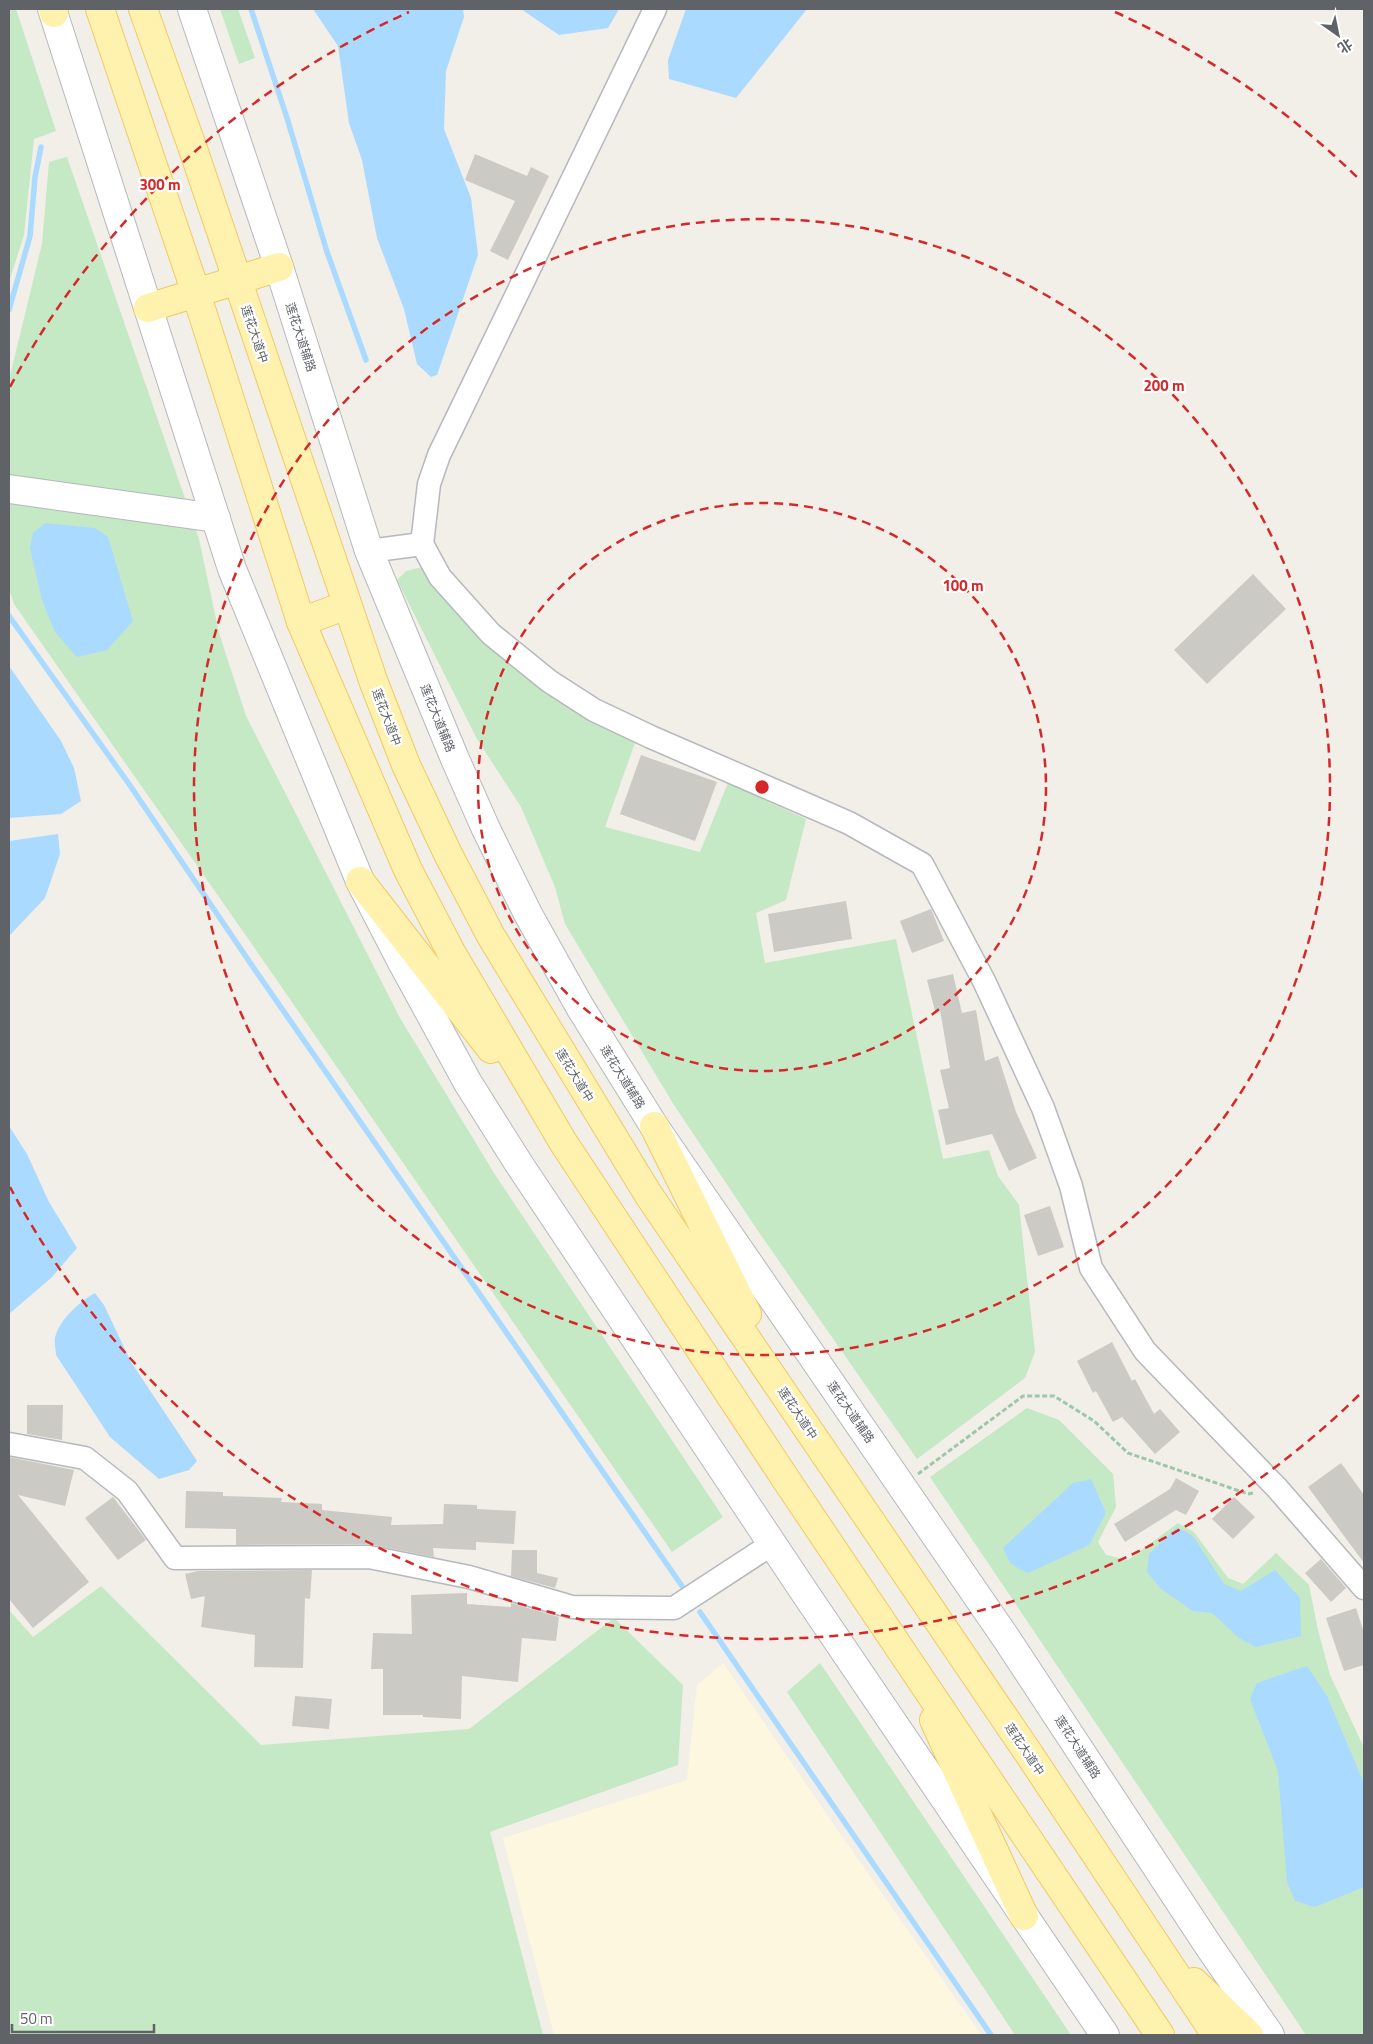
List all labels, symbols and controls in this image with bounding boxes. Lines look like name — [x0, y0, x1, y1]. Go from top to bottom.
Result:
north arrow — [1313, 10, 1363, 60]
text: 北 — [1334, 34, 1357, 59]
text: 300 m — [139, 173, 181, 196]
street label: 莲花大道辅路 — [281, 300, 321, 374]
street label: 莲花大道中 — [236, 303, 274, 365]
text: 200 m — [1143, 374, 1185, 397]
text: 100 m — [942, 574, 984, 597]
street label: 莲花大道辅路 — [416, 681, 460, 755]
street label: 莲花大道中 — [367, 686, 407, 748]
centre of rings — [753, 778, 771, 796]
street label: 莲花大道辅路 — [596, 1041, 650, 1113]
street label: 莲花大道中 — [551, 1045, 599, 1105]
street label: 莲花大道辅路 — [823, 1377, 879, 1447]
street label: 莲花大道中 — [773, 1383, 823, 1443]
street label: 莲花大道辅路 — [1050, 1712, 1106, 1782]
street label: 莲花大道中 — [1000, 1719, 1050, 1779]
scale bar — [12, 2002, 155, 2034]
text: 50 m — [20, 2007, 53, 2030]

